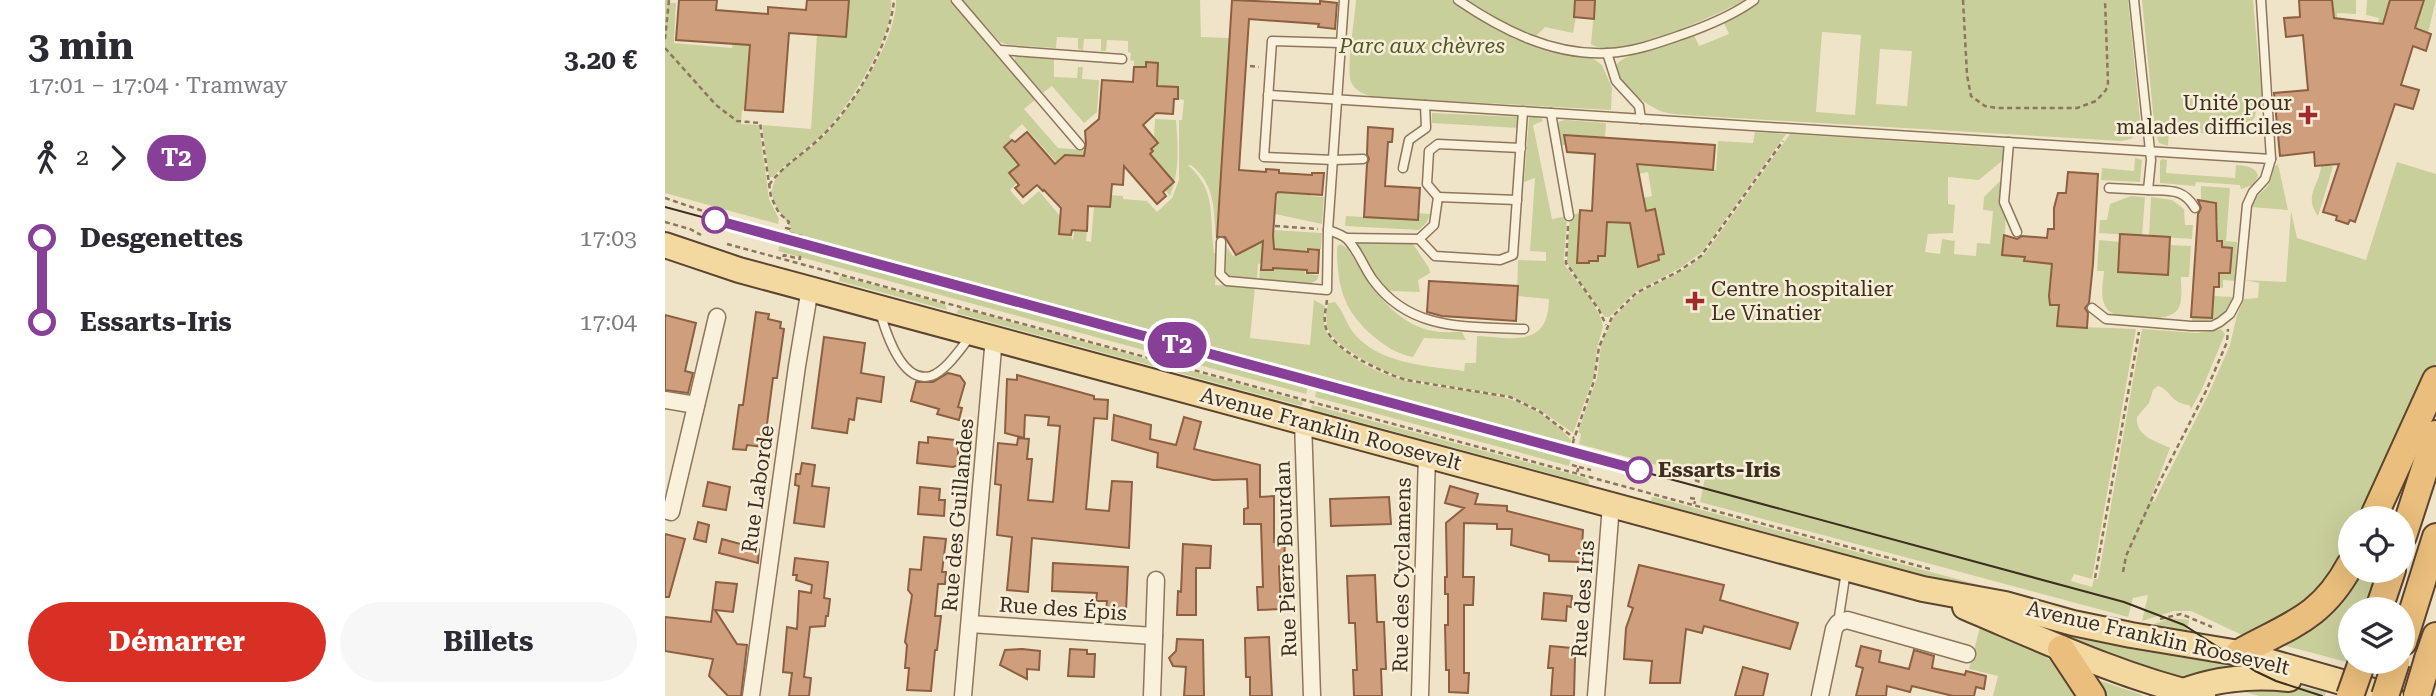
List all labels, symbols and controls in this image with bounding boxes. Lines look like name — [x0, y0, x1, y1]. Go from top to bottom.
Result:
text: 3 min — [28, 24, 134, 68]
park label: Parc aux chèvres — [1338, 34, 1505, 58]
text: 3.20 € — [564, 45, 637, 75]
text: 17:01 – 17:04 · Tramway — [28, 72, 288, 99]
place label: Unité pour malades difficiles — [2116, 91, 2292, 139]
marker: Unité pour malades difficiles — [2298, 105, 2318, 125]
icon: walk — [28, 139, 66, 177]
icon: forward — [99, 139, 137, 177]
text: 2 — [76, 144, 89, 171]
text: T2 — [161, 144, 192, 172]
unlabelled marker — [702, 207, 728, 233]
text: Desgenettes — [80, 223, 243, 253]
text: 17:03 — [580, 225, 637, 252]
place label: Centre hospitalier Le Vinatier — [1711, 277, 1894, 325]
marker: Centre hospitalier Le Vinatier — [1685, 291, 1705, 311]
text: Essarts-Iris — [80, 307, 232, 337]
text: 17:04 — [580, 309, 637, 336]
line badge: T2 — [1145, 322, 1209, 368]
text: T2 — [1162, 331, 1192, 359]
street label: Avenue Franklin Roosevelt — [1198, 383, 1464, 476]
street label: Rue des Guillandes — [938, 417, 978, 613]
street label: Rue Laborde — [737, 424, 779, 554]
marker: Essarts-Iris — [1626, 457, 1652, 483]
place label: Essarts-Iris — [1658, 458, 1781, 482]
street label: Rue Pierre Bourdan — [1271, 460, 1301, 658]
street label: Rue des Cyclamens — [1388, 477, 1416, 673]
map controls — [2338, 506, 2415, 674]
button: locate — [2338, 506, 2415, 583]
street label: Rue des Iris — [1567, 539, 1599, 659]
street label: Rue des Épis — [998, 592, 1128, 625]
street label: Avenue Franklin Roosevelt — [2024, 596, 2292, 680]
button: layers — [2338, 597, 2415, 674]
button: Démarrer — [28, 602, 326, 682]
button: Billets — [340, 602, 637, 682]

